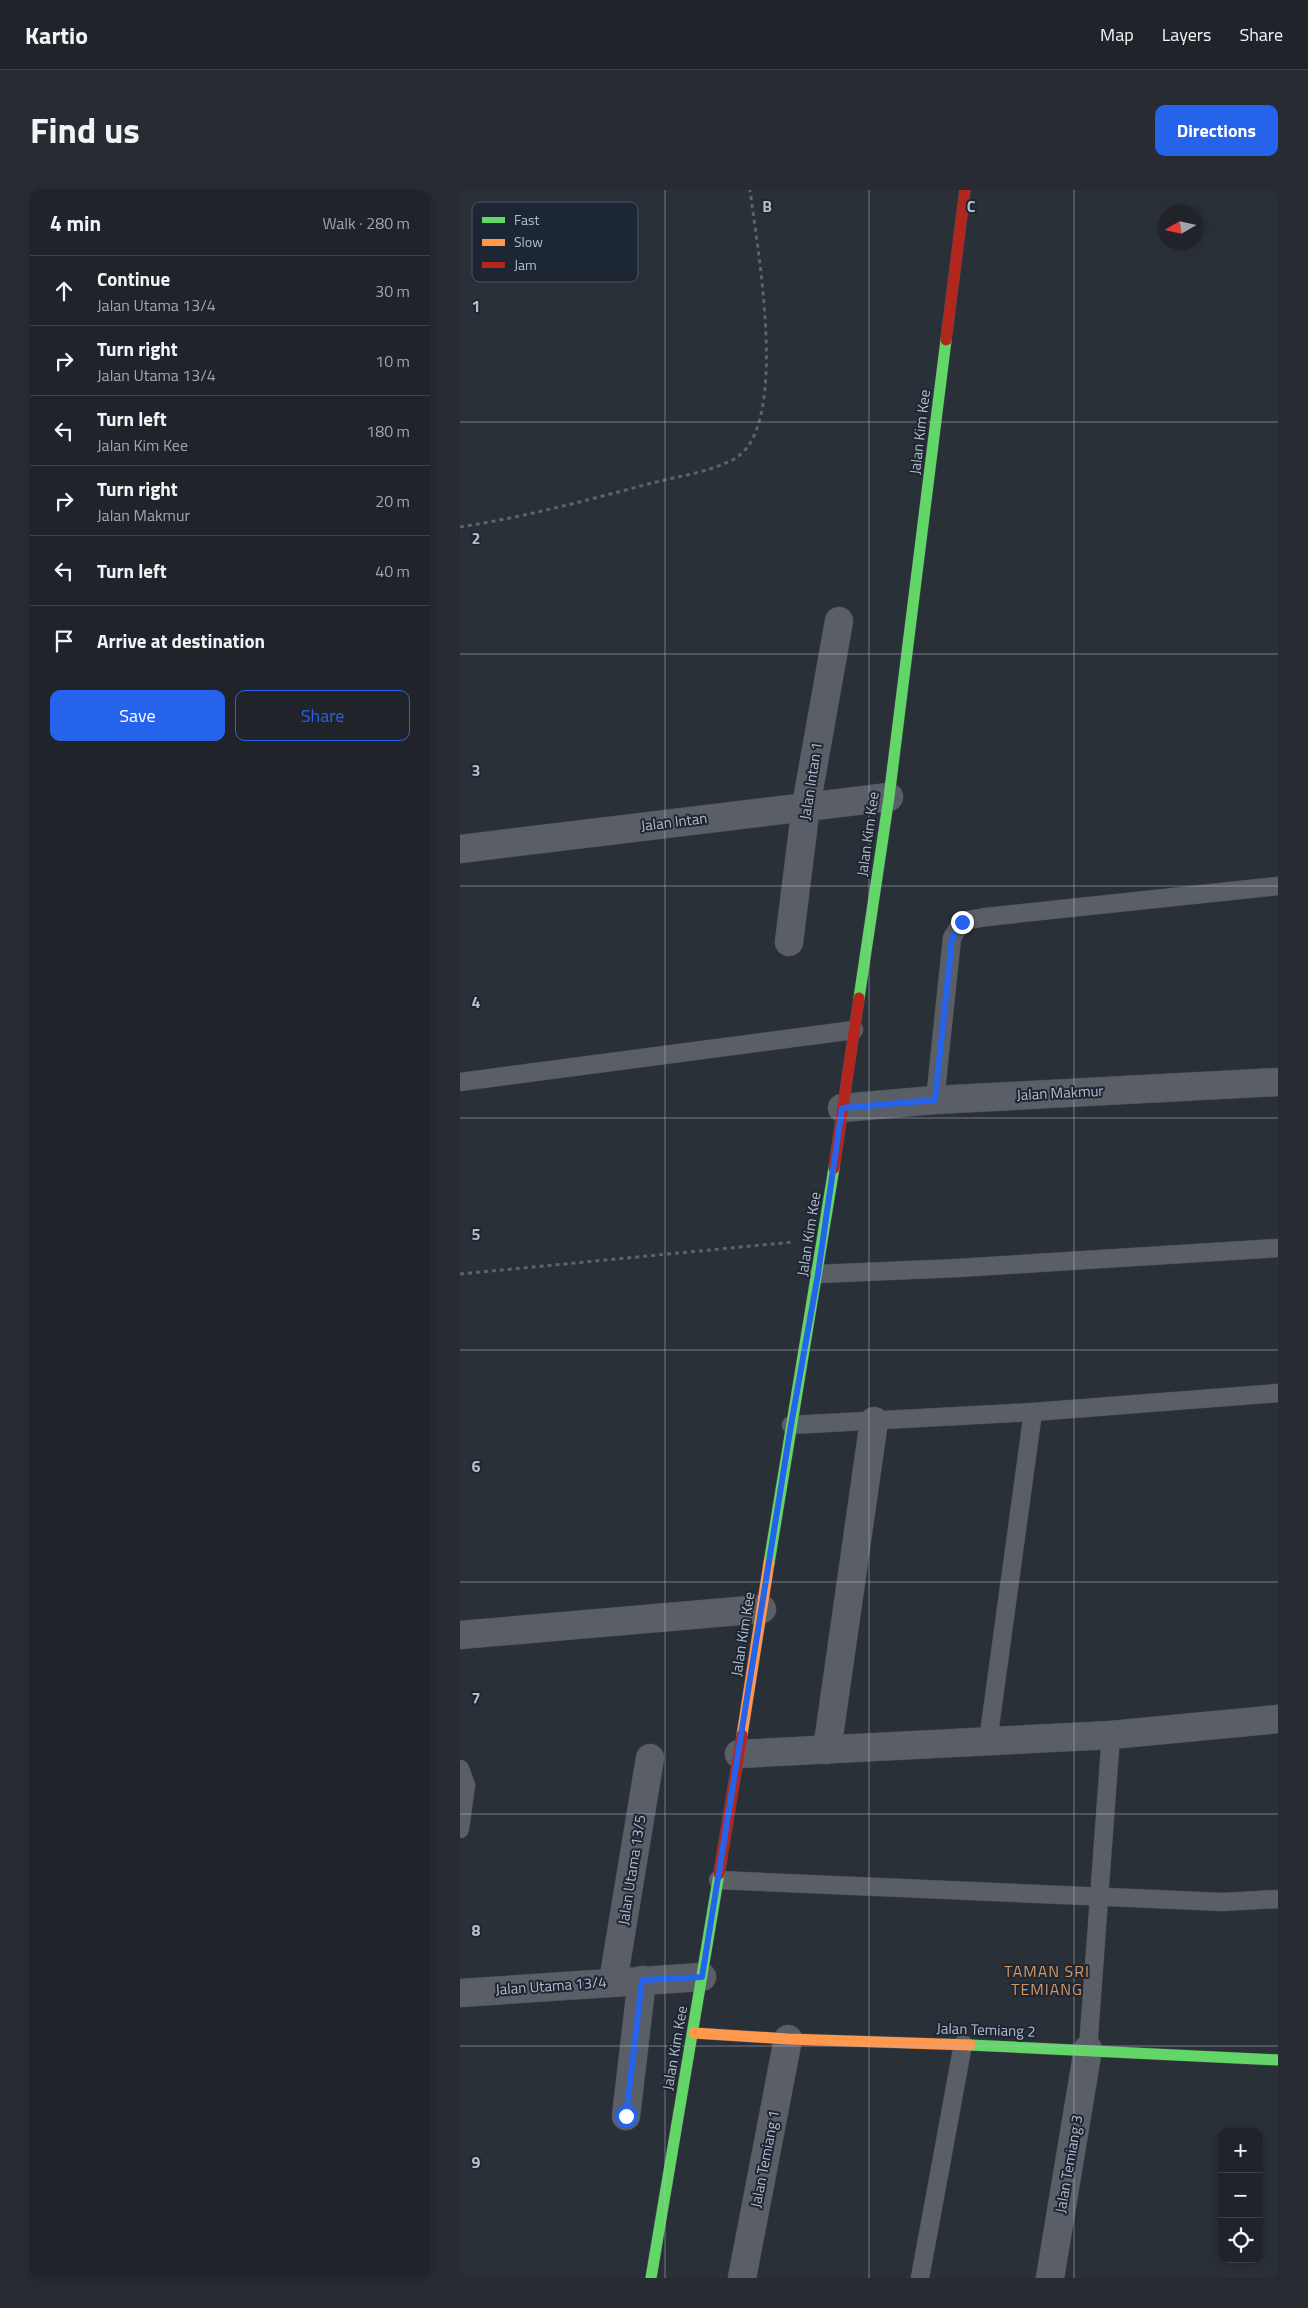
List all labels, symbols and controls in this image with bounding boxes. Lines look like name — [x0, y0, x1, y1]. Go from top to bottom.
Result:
text: Kartio — [25, 17, 88, 53]
text: Map — [1100, 21, 1134, 48]
text: Layers — [1162, 21, 1211, 48]
text: Share — [1239, 21, 1283, 48]
text: Find us — [30, 103, 140, 157]
button: Directions — [1155, 105, 1278, 156]
text: B — [762, 194, 772, 218]
text: C — [967, 194, 976, 218]
legend — [472, 202, 638, 282]
north arrow — [1158, 205, 1203, 250]
text: 4 min — [50, 207, 101, 239]
text: Fast — [514, 209, 539, 230]
text: Walk · 280 m — [322, 211, 410, 235]
text: Slow — [514, 231, 543, 252]
text: Jam — [514, 254, 537, 275]
text: Continue — [97, 264, 170, 293]
icon: ahead — [50, 277, 78, 305]
text: 30 m — [375, 279, 410, 303]
text: Jalan Utama 13/4 — [97, 293, 216, 317]
text: 1 — [472, 294, 480, 318]
text: Turn right — [97, 334, 178, 363]
icon: right — [50, 347, 78, 375]
text: 10 m — [375, 349, 410, 373]
text: Jalan Utama 13/4 — [97, 363, 216, 387]
street label: Jalan Kim Kee — [903, 388, 936, 476]
text: Turn left — [97, 404, 167, 433]
icon: left — [50, 417, 78, 445]
text: 180 m — [366, 419, 410, 443]
text: Jalan Kim Kee — [97, 433, 188, 457]
text: Turn right — [97, 474, 178, 503]
icon: right — [50, 487, 78, 515]
text: 20 m — [375, 489, 410, 513]
text: Jalan Makmur — [97, 503, 190, 527]
text: 2 — [472, 526, 480, 550]
text: Turn left — [97, 556, 167, 585]
icon: left — [50, 557, 78, 585]
text: 40 m — [375, 559, 410, 583]
text: Arrive at destination — [97, 626, 265, 655]
icon: arrive — [50, 627, 78, 655]
button: Save — [50, 690, 225, 741]
button: Share — [235, 690, 410, 741]
street label: Jalan Intan 1 — [793, 740, 828, 821]
text: 3 — [472, 758, 480, 782]
street label: Jalan Kim Kee — [850, 790, 885, 878]
street label: Jalan Intan — [639, 806, 708, 837]
route end — [951, 911, 974, 934]
text: 4 — [472, 990, 481, 1014]
street label: Jalan Makmur — [1016, 1079, 1104, 1106]
street label: Jalan Kim Kee — [790, 1190, 827, 1278]
text: 5 — [472, 1222, 481, 1246]
text: 6 — [472, 1454, 481, 1478]
street label: Jalan Kim Kee — [724, 1590, 761, 1678]
text: 7 — [472, 1686, 480, 1710]
street label: Jalan Utama 13/5 — [611, 1813, 652, 1927]
text: 8 — [472, 1918, 481, 1942]
district label: TAMAN SRI TEMIANG — [1004, 1959, 1090, 2001]
street label: Jalan Utama 13/4 — [495, 1970, 607, 2001]
street label: Jalan Kim Kee — [656, 2004, 693, 2092]
street label: Jalan Temiang 2 — [936, 2016, 1036, 2043]
route start — [615, 2105, 638, 2128]
street label: Jalan Temiang 1 — [744, 2108, 785, 2210]
street label: Jalan Temiang 3 — [1049, 2113, 1088, 2215]
map controls — [1218, 2128, 1263, 2263]
button: + — [1218, 2128, 1263, 2173]
text: 9 — [472, 2150, 481, 2174]
button: − — [1218, 2173, 1263, 2218]
button: locate — [1218, 2218, 1263, 2263]

